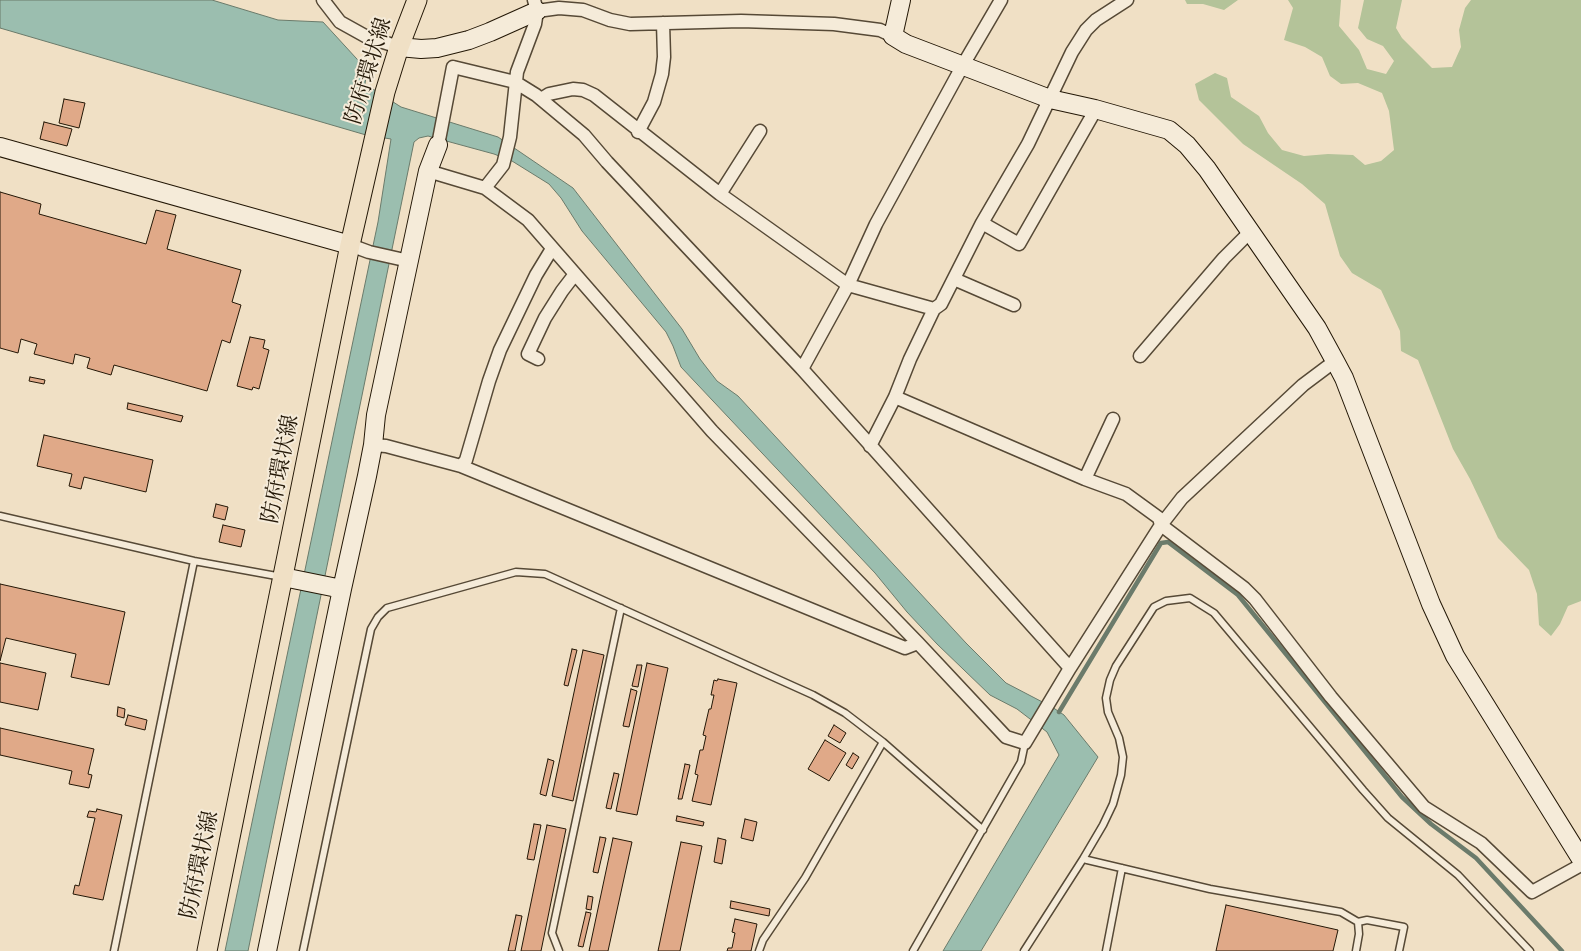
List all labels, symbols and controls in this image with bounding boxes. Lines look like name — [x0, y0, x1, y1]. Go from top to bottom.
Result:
street label: 防府環状線 — [340, 15, 398, 127]
street label: 防府環状線 — [258, 412, 304, 526]
street label: 防府環状線 — [176, 808, 224, 922]

